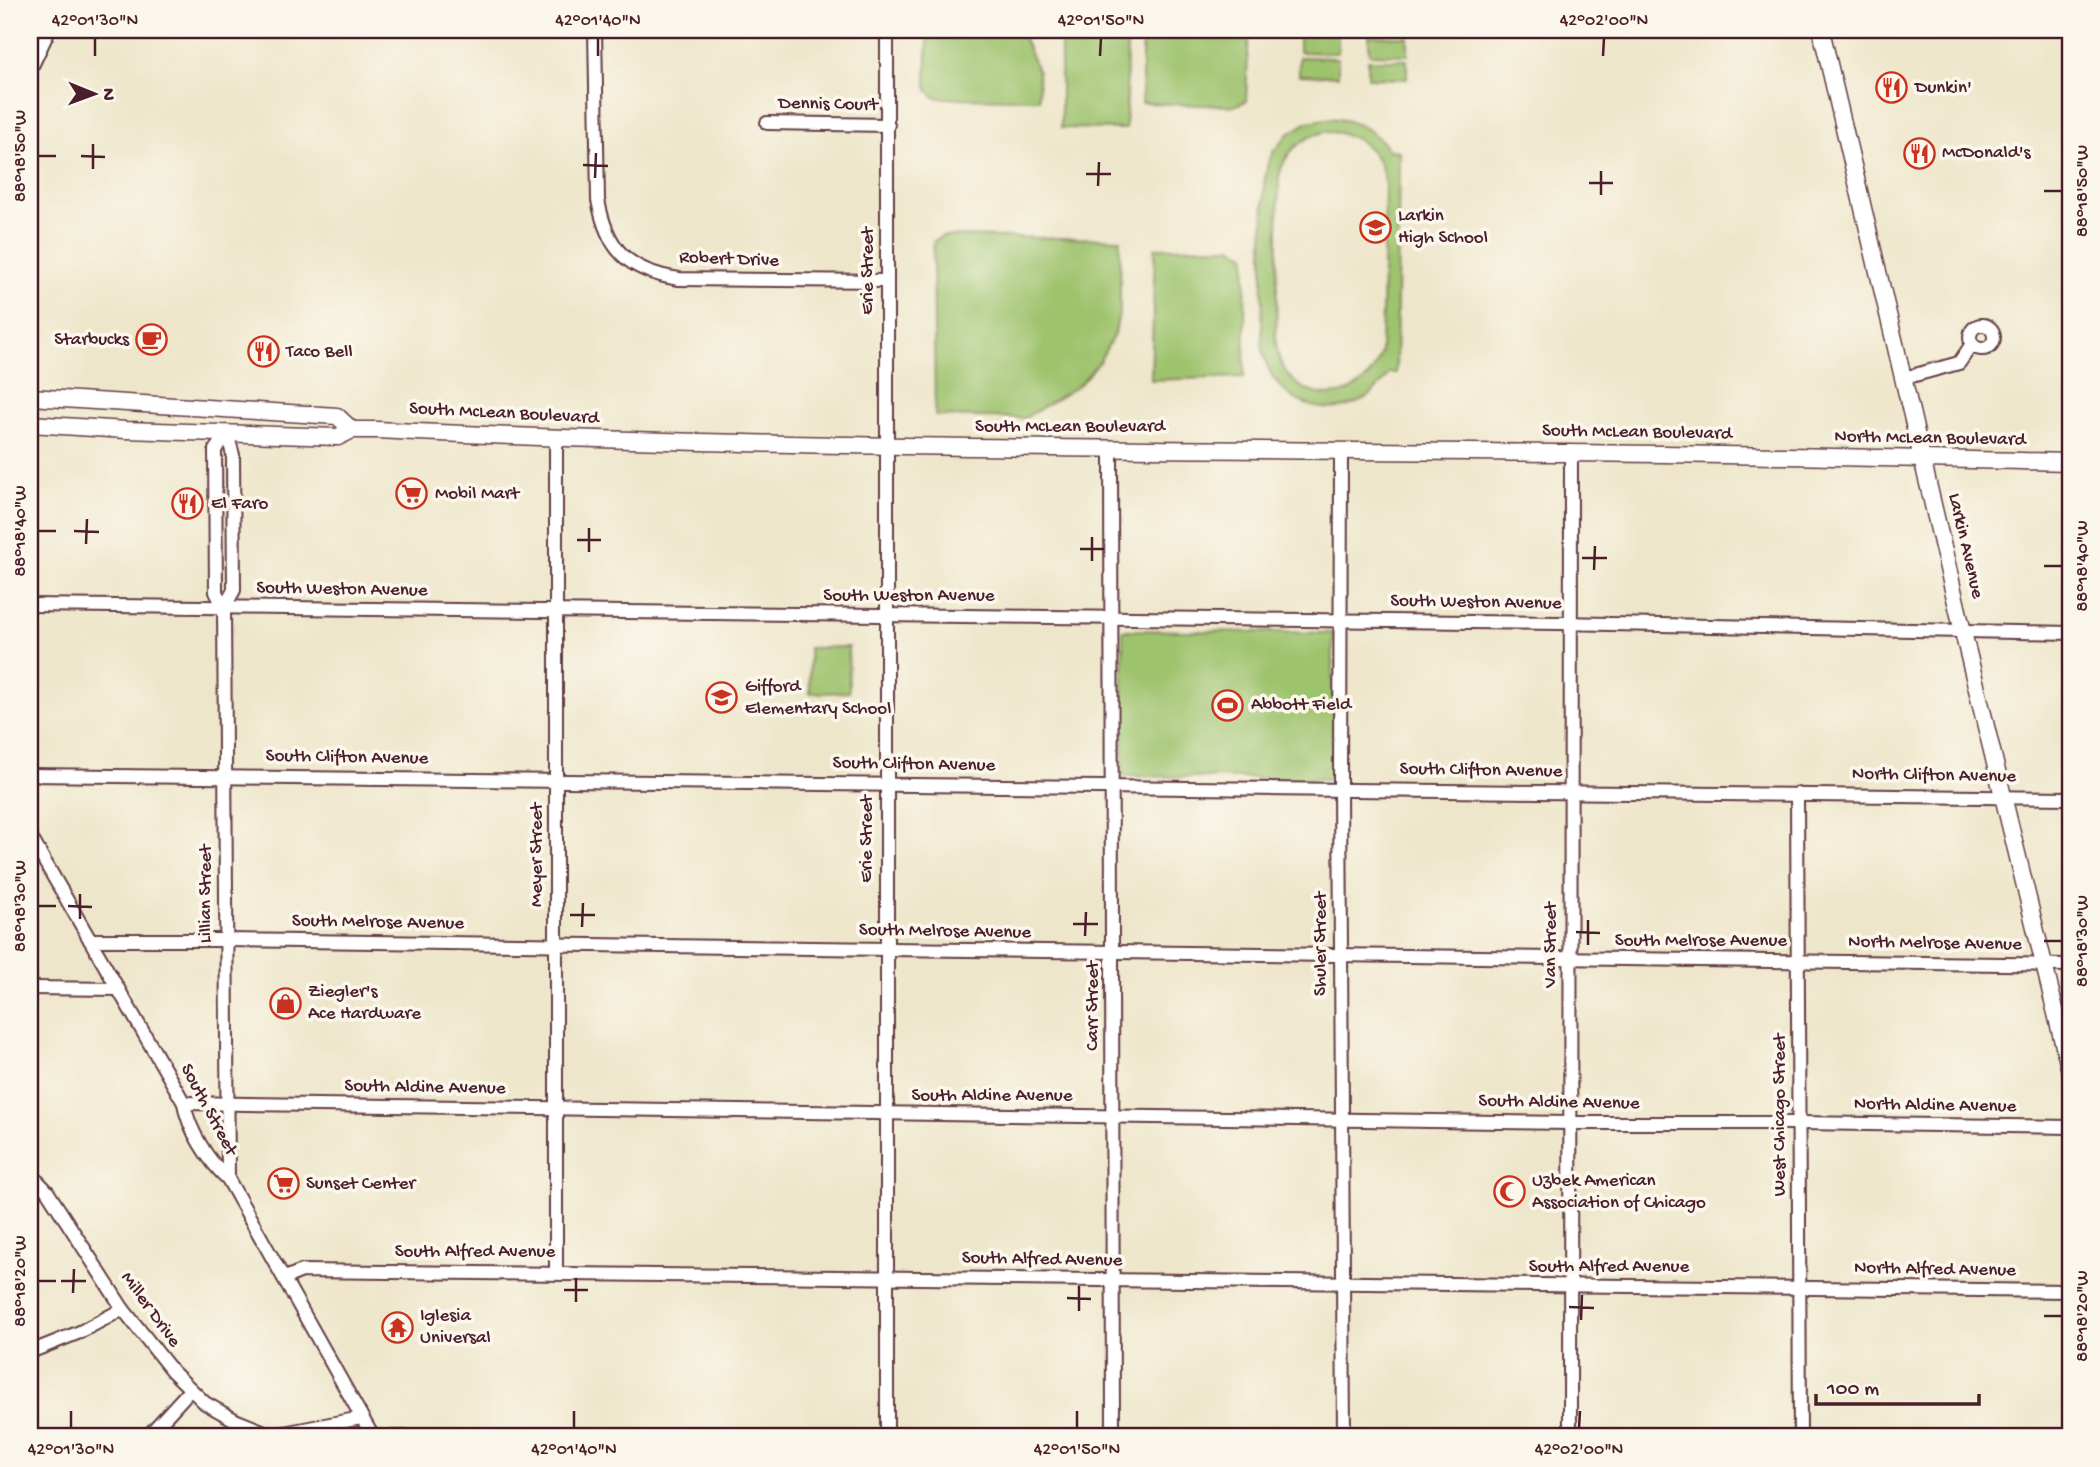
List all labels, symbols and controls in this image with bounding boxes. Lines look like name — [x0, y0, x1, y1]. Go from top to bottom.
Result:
text: 42°01'30"N — [52, 11, 138, 32]
text: 42°01'40"N — [555, 11, 641, 32]
text: 42°01'50"N — [1058, 11, 1144, 32]
text: 42°02'00"N — [1560, 11, 1648, 32]
north arrow — [60, 60, 130, 130]
restaurant icon: Dunkin' — [1875, 71, 1909, 105]
place label: Dunkin' — [1913, 77, 1972, 100]
text: N — [96, 88, 119, 101]
street label: Dennis Court — [776, 93, 880, 117]
text: 88°18'50"W — [11, 110, 32, 202]
restaurant icon: McDonald's — [1902, 136, 1936, 170]
place label: McDonald's — [1942, 142, 2032, 165]
text: 88°18'50"W — [2073, 145, 2094, 237]
place label: Larkin High School — [1398, 205, 1488, 250]
school or university icon: Larkin High School — [1358, 210, 1392, 244]
street label: Erie Street — [857, 225, 880, 315]
street label: Robert Drive — [679, 247, 780, 273]
cafe icon: Starbucks — [135, 323, 169, 357]
place label: Starbucks — [54, 329, 130, 352]
restaurant icon: Taco Bell — [246, 335, 280, 369]
place label: Taco Bell — [285, 341, 353, 364]
street label: South McLean Boulevard — [409, 398, 601, 431]
street label: South McLean Boulevard — [975, 416, 1167, 439]
street label: South McLean Boulevard — [1542, 420, 1734, 446]
street label: North McLean Boulevard — [1834, 426, 2028, 452]
supermarket icon: Mobil Mart — [395, 477, 429, 511]
place label: Mobil Mart — [435, 483, 521, 506]
text: 88°18'40"W — [11, 485, 32, 577]
restaurant icon: El Faro — [171, 487, 205, 521]
street label: Larkin Avenue — [1942, 491, 1988, 601]
place label: El Faro — [211, 493, 269, 516]
text: 88°18'40"W — [2073, 520, 2094, 612]
street label: South Weston Avenue — [256, 577, 428, 603]
street label: South Weston Avenue — [823, 585, 995, 608]
street label: South Weston Avenue — [1390, 590, 1562, 616]
place label: Gifford Elementary School — [745, 676, 891, 721]
school or university icon: Gifford Elementary School — [705, 681, 739, 715]
sports icon: Abbott Field — [1211, 688, 1245, 722]
place label: Abbott Field — [1251, 694, 1353, 717]
street label: South Clifton Avenue — [265, 745, 429, 771]
street label: South Clifton Avenue — [832, 752, 996, 778]
street label: South Clifton Avenue — [1399, 758, 1563, 784]
street label: North Clifton Avenue — [1852, 763, 2016, 789]
street label: Erie Street — [856, 793, 879, 883]
street label: Meyer Street — [526, 801, 549, 907]
street label: Lillian Street — [195, 843, 218, 943]
text: 88°18'30"W — [11, 860, 32, 952]
street label: Shuler Street — [1310, 890, 1333, 996]
text: 88°18'30"W — [2073, 895, 2094, 987]
street label: Van Street — [1540, 900, 1563, 989]
street label: South Melrose Avenue — [292, 910, 465, 936]
street label: South Melrose Avenue — [859, 919, 1032, 945]
street label: South Melrose Avenue — [1615, 930, 1787, 953]
street label: North Melrose Avenue — [1848, 931, 2022, 957]
street label: Carr Street — [1082, 959, 1105, 1051]
place label: Ziegler's Ace Hardware — [308, 981, 421, 1026]
shop icon: Ziegler's Ace Hardware — [268, 986, 302, 1020]
street label: West Chicago Street — [1769, 1031, 1792, 1196]
street label: South Street — [174, 1060, 243, 1162]
street label: South Aldine Avenue — [344, 1075, 506, 1101]
street label: South Aldine Avenue — [911, 1085, 1073, 1108]
street label: South Aldine Avenue — [1478, 1090, 1640, 1116]
street label: North Aldine Avenue — [1854, 1093, 2017, 1119]
supermarket icon: Sunset Center — [266, 1167, 300, 1201]
place label: Uzbek American Association of Chicago — [1532, 1170, 1706, 1215]
place label: Sunset Center — [306, 1173, 418, 1196]
mosque icon: Uzbek American Association of Chicago — [1492, 1175, 1526, 1209]
text: 88°18'20"W — [11, 1235, 32, 1327]
street label: South Alfred Avenue — [395, 1241, 555, 1264]
street label: South Alfred Avenue — [962, 1247, 1123, 1273]
street label: South Alfred Avenue — [1529, 1256, 1689, 1279]
street label: North Alfred Avenue — [1854, 1257, 2016, 1283]
street label: Miller Drive — [115, 1268, 185, 1353]
text: 88°18'20"W — [2073, 1270, 2094, 1362]
place label: Iglesia Universal — [420, 1305, 491, 1350]
temple icon: Iglesia Universal — [380, 1310, 414, 1344]
scale bar — [1816, 1362, 1979, 1406]
text: 100 m — [1826, 1378, 1879, 1403]
text: 42°01'30"N — [28, 1440, 114, 1461]
text: 42°01'40"N — [531, 1440, 617, 1461]
text: 42°01'50"N — [1034, 1440, 1120, 1461]
text: 42°02'00"N — [1535, 1440, 1623, 1461]

